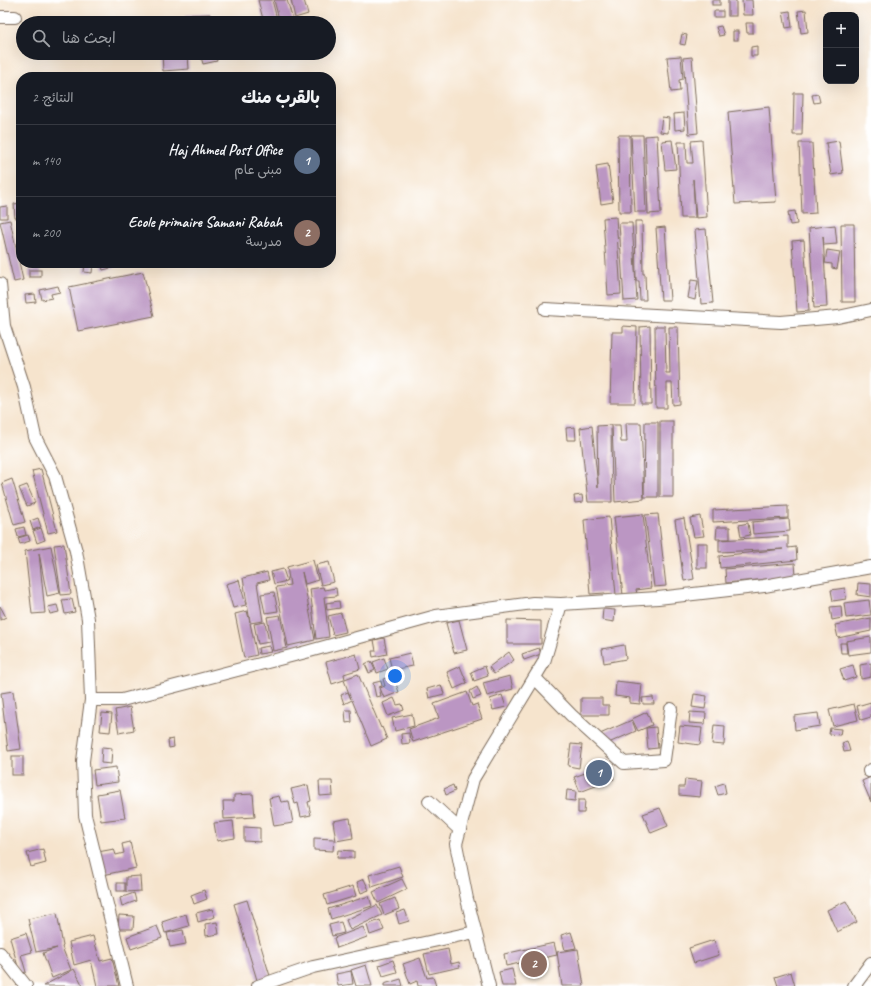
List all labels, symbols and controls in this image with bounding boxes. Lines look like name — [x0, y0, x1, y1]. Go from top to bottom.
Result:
map controls — [823, 12, 859, 84]
button: + — [823, 12, 859, 48]
search box — [16, 16, 336, 60]
icon: search — [30, 27, 52, 49]
text: ابحث هنا — [62, 29, 116, 48]
button: − — [823, 48, 859, 84]
text: بالقرب منك — [241, 87, 320, 108]
text: النتائج: 2 — [32, 90, 74, 106]
text: Haj Ahmed Post Office — [168, 141, 282, 160]
text: 140 m — [32, 153, 60, 169]
text: 1 — [304, 153, 310, 169]
text: مبنى عام — [234, 162, 282, 178]
text: Ecole primaire Samani Rabah — [128, 213, 282, 232]
text: 200 m — [32, 225, 60, 241]
text: 2 — [304, 225, 310, 241]
text: مدرسة — [246, 234, 282, 250]
your location — [385, 666, 405, 686]
pin: 1 — [586, 758, 612, 788]
pin: 2 — [521, 949, 547, 979]

